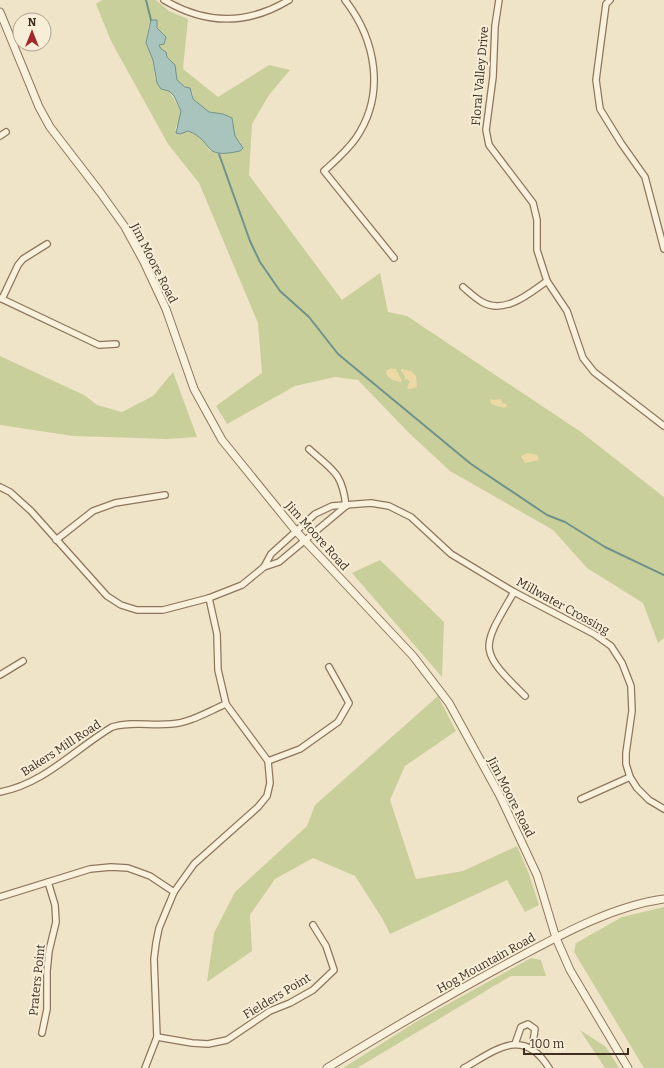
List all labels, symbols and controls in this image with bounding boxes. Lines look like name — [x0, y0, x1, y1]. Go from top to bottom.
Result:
north arrow — [12, 12, 52, 52]
text: N — [28, 16, 37, 29]
street label: Floral Valley Drive — [469, 26, 491, 126]
street label: Jim Moore Road — [127, 220, 180, 305]
street label: Jim Moore Road — [282, 498, 352, 573]
street label: Millwater Crossing — [514, 575, 612, 637]
street label: Bakers Mill Road — [19, 717, 103, 779]
street label: Jim Moore Road — [484, 754, 537, 839]
street label: Hog Mountain Road — [434, 930, 538, 996]
street label: Praters Point — [26, 943, 48, 1016]
street label: Fielders Point — [241, 970, 314, 1022]
scale bar — [524, 1030, 628, 1056]
text: 100 m — [530, 1037, 565, 1051]

